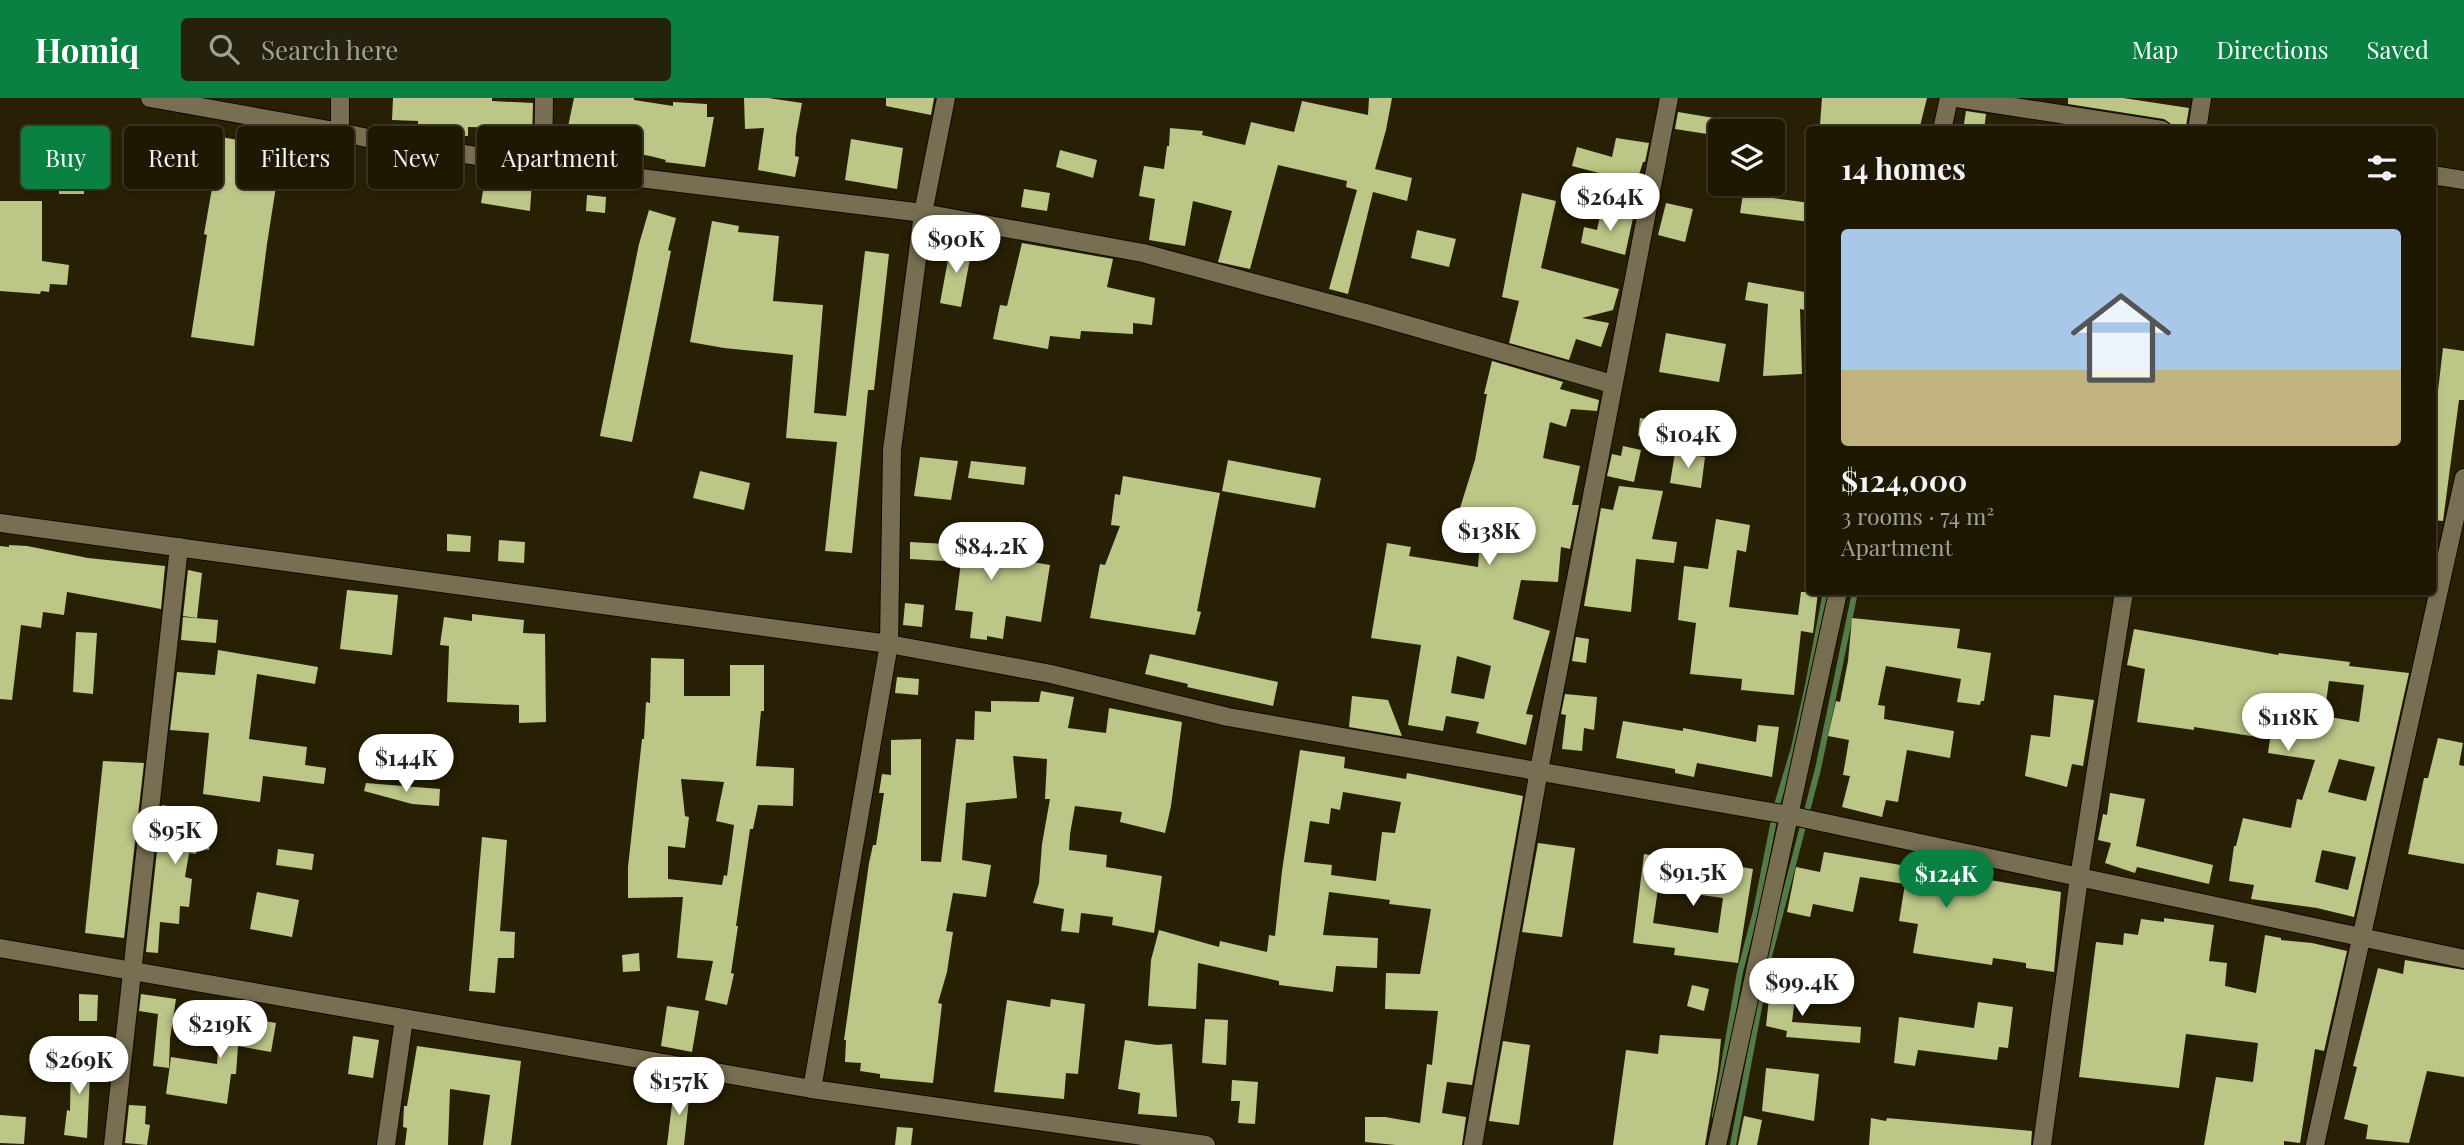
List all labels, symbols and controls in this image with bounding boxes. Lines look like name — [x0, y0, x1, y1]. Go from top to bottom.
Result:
search box — [181, 18, 671, 81]
text: Homiq — [35, 27, 139, 71]
icon: search — [205, 30, 243, 68]
text: Search here — [261, 32, 398, 67]
text: Map — [2132, 33, 2178, 65]
text: Directions — [2216, 33, 2329, 65]
text: Saved — [2367, 33, 2429, 65]
map controls — [1708, 119, 1785, 196]
button: layers — [1708, 119, 1785, 196]
chip: Buy — [21, 126, 110, 189]
chip: Rent — [124, 126, 223, 189]
chip: Filters — [237, 126, 354, 189]
chip: New — [368, 126, 463, 189]
chip: Apartment — [477, 126, 642, 189]
text: 14 homes — [1841, 148, 1966, 188]
icon: filters — [2363, 149, 2401, 187]
pin: $264K — [1561, 174, 1659, 233]
text: $264K — [1577, 180, 1643, 211]
pin: $90K — [915, 216, 997, 275]
text: $90K — [927, 222, 985, 253]
icon: home — [2058, 275, 2184, 401]
pin: $104K — [1639, 410, 1737, 470]
text: $104K — [1655, 417, 1721, 448]
text: $124,000 — [1841, 460, 1967, 500]
text: 3 rooms · 74 m² — [1841, 500, 1994, 531]
pin: $138K — [1440, 508, 1538, 567]
text: $138K — [1458, 514, 1520, 545]
pin: $84.2K — [934, 522, 1048, 582]
text: $84.2K — [955, 529, 1027, 560]
text: Apartment — [1841, 531, 1953, 562]
pin: $118K — [2239, 694, 2337, 753]
text: $118K — [2258, 700, 2318, 731]
pin: $144K — [357, 734, 455, 794]
text: $144K — [375, 741, 437, 772]
pin: $95K — [134, 806, 216, 866]
text: $95K — [149, 813, 201, 844]
pin: $91.5K — [1636, 848, 1750, 908]
pin: $124K — [1897, 850, 1995, 910]
text: $91.5K — [1659, 855, 1727, 886]
text: $124K — [1915, 857, 1977, 888]
pin: $99.4K — [1745, 958, 1859, 1018]
text: $99.4K — [1765, 965, 1839, 996]
pin: $219K — [171, 1000, 269, 1060]
text: $219K — [188, 1007, 252, 1038]
pin: $269K — [30, 1037, 128, 1096]
text: $269K — [45, 1043, 113, 1074]
pin: $157K — [630, 1058, 728, 1117]
text: $157K — [649, 1064, 709, 1095]

